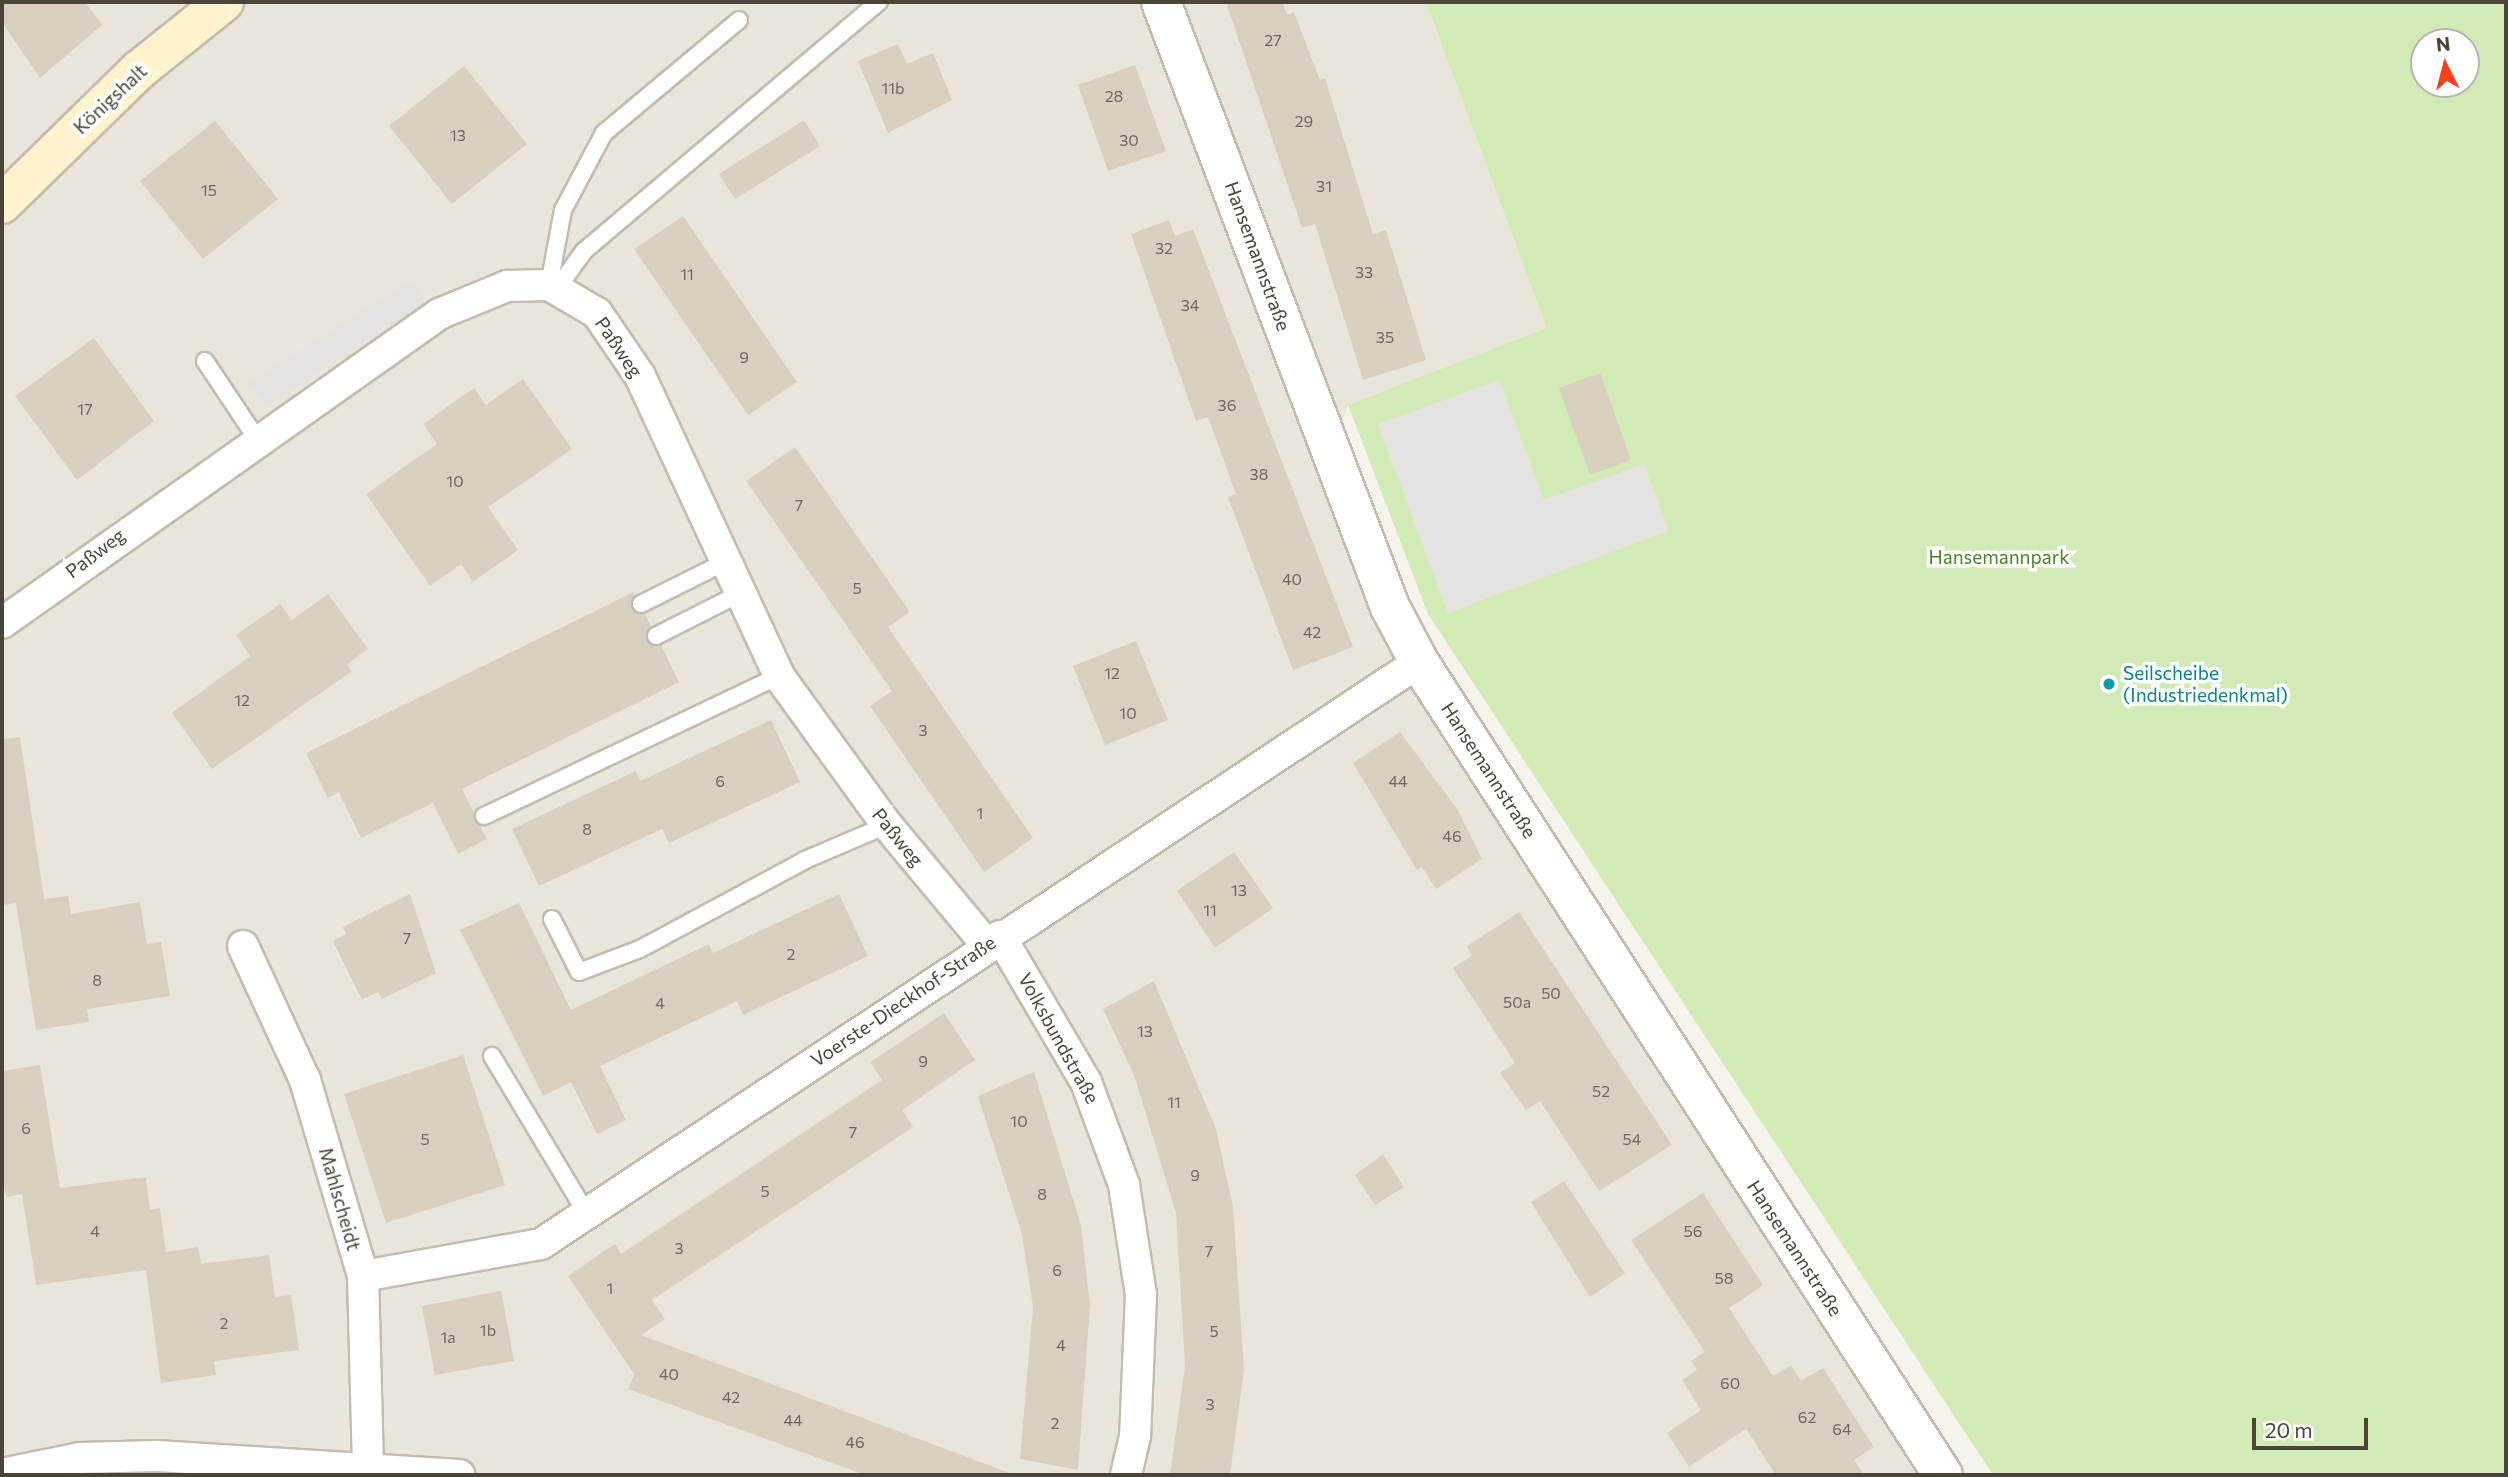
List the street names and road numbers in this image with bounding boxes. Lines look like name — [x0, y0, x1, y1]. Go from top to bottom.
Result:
street label: Königshalt — [69, 59, 151, 139]
street label: Hansemannstraße — [1220, 178, 1296, 334]
street label: Paßweg — [590, 312, 648, 382]
street label: Paßweg — [61, 523, 129, 583]
street label: Hansemannstraße — [1437, 698, 1541, 842]
street label: Paßweg — [868, 803, 928, 871]
street label: Voerste-Dieckhof-Straße — [806, 931, 1000, 1071]
street label: Volksbundstraße — [1014, 969, 1104, 1107]
street label: Mahlscheidt — [314, 1145, 366, 1253]
street label: Hansemannstraße — [1743, 1176, 1847, 1320]

